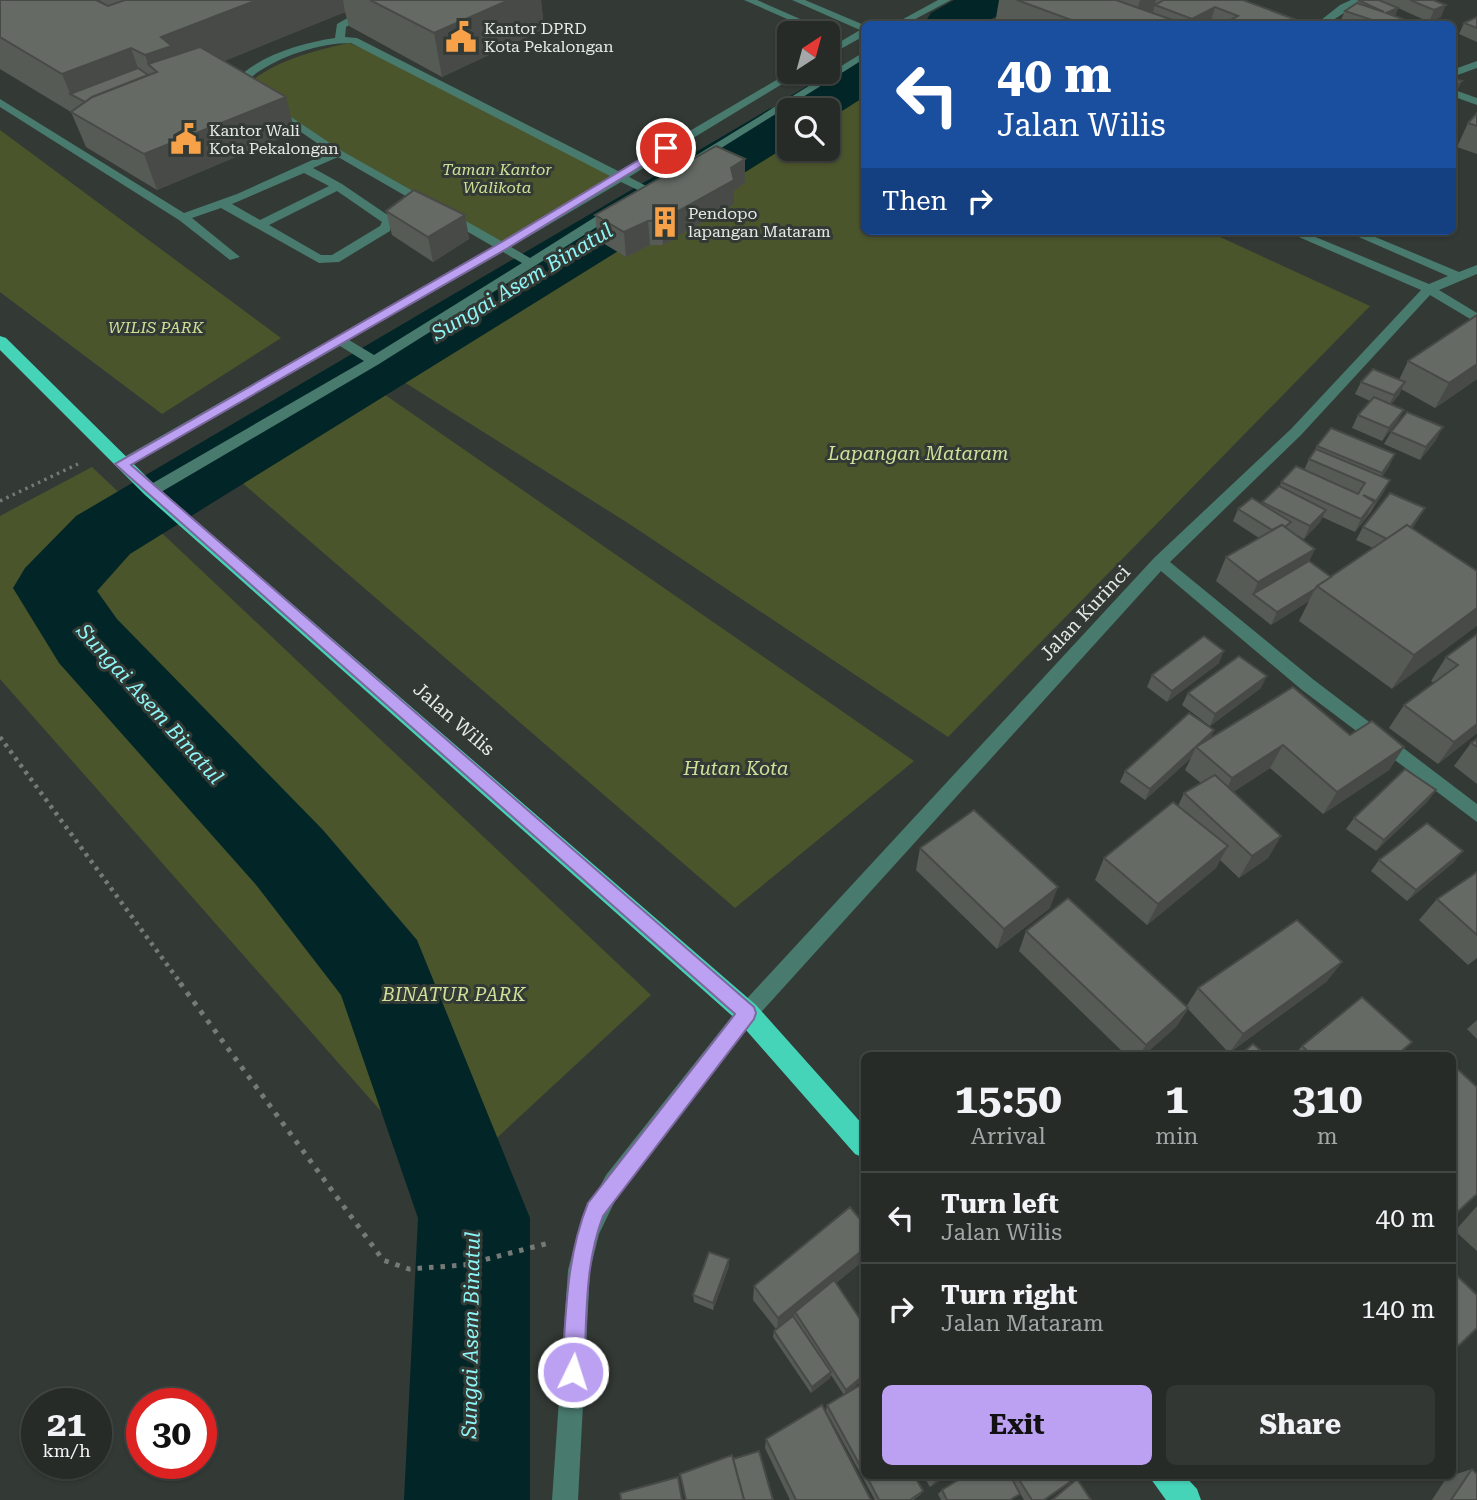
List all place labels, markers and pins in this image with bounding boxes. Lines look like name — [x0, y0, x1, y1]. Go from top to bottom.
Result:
place label: Kantor DPRD Kota Pekalongan — [484, 19, 614, 56]
public building icon: Kantor DPRD Kota Pekalongan — [444, 20, 478, 54]
pin — [636, 118, 696, 178]
place label: Kantor Wali Kota Pekalongan — [209, 121, 339, 158]
public building icon: Kantor Wali Kota Pekalongan — [169, 122, 203, 156]
place label: Pendopo lapangan Mataram — [688, 204, 831, 241]
building icon: Pendopo lapangan Mataram — [648, 205, 682, 239]

